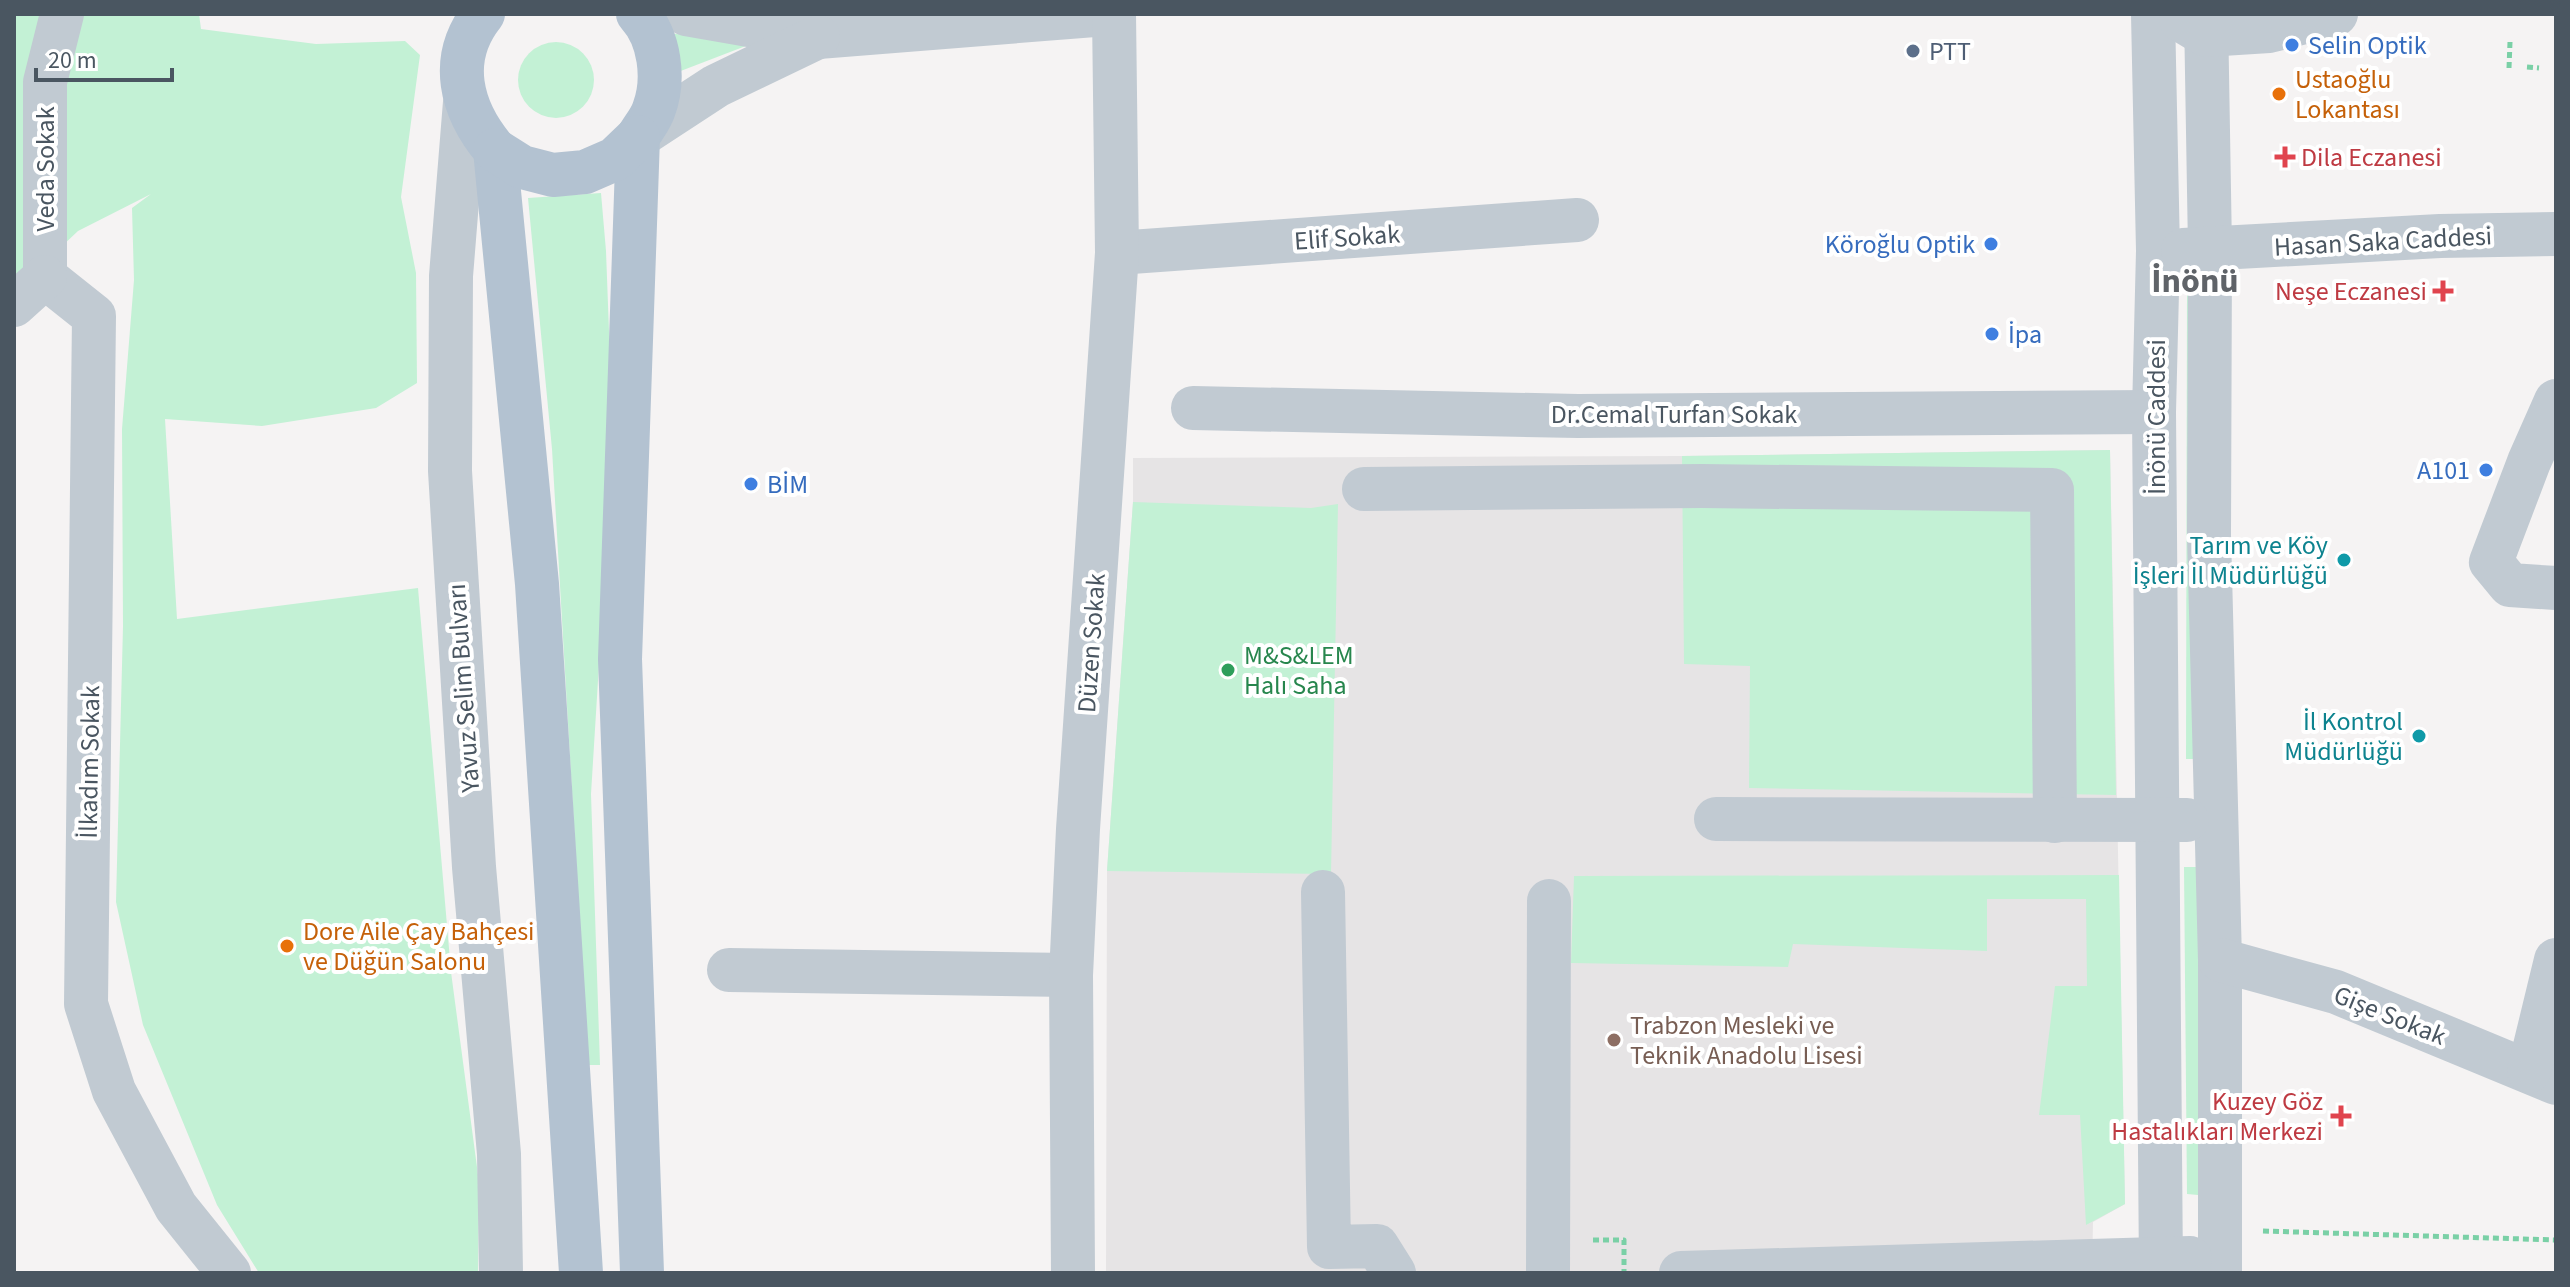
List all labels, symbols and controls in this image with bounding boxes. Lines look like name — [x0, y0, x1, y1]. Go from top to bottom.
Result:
place label: Selin Optik — [2308, 27, 2427, 64]
scale bar — [36, 32, 172, 82]
place label: PTT — [1929, 33, 1971, 70]
marker: Selin Optik — [2283, 36, 2301, 54]
marker: PTT — [1904, 42, 1922, 60]
text: 20 m — [48, 43, 97, 78]
place label: Ustaoğlu Lokantası — [2295, 61, 2400, 128]
marker: Ustaoğlu Lokantası — [2270, 85, 2288, 103]
street label: Veda Sokak — [27, 106, 64, 232]
place label: Dila Eczanesi — [2301, 139, 2442, 176]
marker: Dila Eczanesi — [2276, 148, 2294, 166]
street label: Elif Sokak — [1293, 215, 1401, 260]
street label: Hasan Saka Caddesi — [2273, 217, 2493, 266]
place label: Köroğlu Optik — [1825, 226, 1975, 263]
marker: Köroğlu Optik — [1982, 235, 2000, 253]
district label: İnönü — [2151, 257, 2239, 306]
place label: Neşe Eczanesi — [2275, 273, 2427, 310]
marker: Neşe Eczanesi — [2434, 282, 2452, 300]
place label: İpa — [2008, 316, 2042, 353]
marker: İpa — [1983, 325, 2001, 343]
street label: İnönü Caddesi — [2138, 339, 2175, 495]
street label: Dr.Cemal Turfan Sokak — [1551, 396, 1797, 433]
place label: A101 — [2417, 452, 2470, 489]
marker: A101 — [2477, 461, 2495, 479]
place label: BİM — [767, 466, 808, 503]
marker: BİM — [742, 475, 760, 493]
place label: Tarım ve Köy İşleri İl Müdürlüğü — [2133, 527, 2328, 594]
marker: Tarım ve Köy İşleri İl Müdürlüğü — [2335, 551, 2353, 569]
street label: Düzen Sokak — [1068, 572, 1115, 714]
street label: Yavuz Selim Bulvarı — [438, 582, 489, 795]
place label: M&S&LEM Halı Saha — [1244, 637, 1354, 704]
marker: M&S&LEM Halı Saha — [1219, 661, 1237, 679]
street label: İlkadım Sokak — [70, 685, 109, 839]
place label: İl Kontrol Müdürlüğü — [2284, 703, 2403, 770]
marker: İl Kontrol Müdürlüğü — [2410, 727, 2428, 745]
place label: Dore Aile Çay Bahçesi ve Düğün Salonu — [303, 913, 535, 980]
marker: Dore Aile Çay Bahçesi ve Düğün Salonu — [278, 937, 296, 955]
street label: Gişe Sokak — [2328, 976, 2452, 1055]
place label: Trabzon Mesleki ve Teknik Anadolu Lisesi — [1630, 1007, 1863, 1074]
marker: Trabzon Mesleki ve Teknik Anadolu Lisesi — [1605, 1031, 1623, 1049]
place label: Kuzey Göz Hastalıkları Merkezi — [2111, 1083, 2323, 1150]
marker: Kuzey Göz Hastalıkları Merkezi — [2330, 1105, 2352, 1127]

